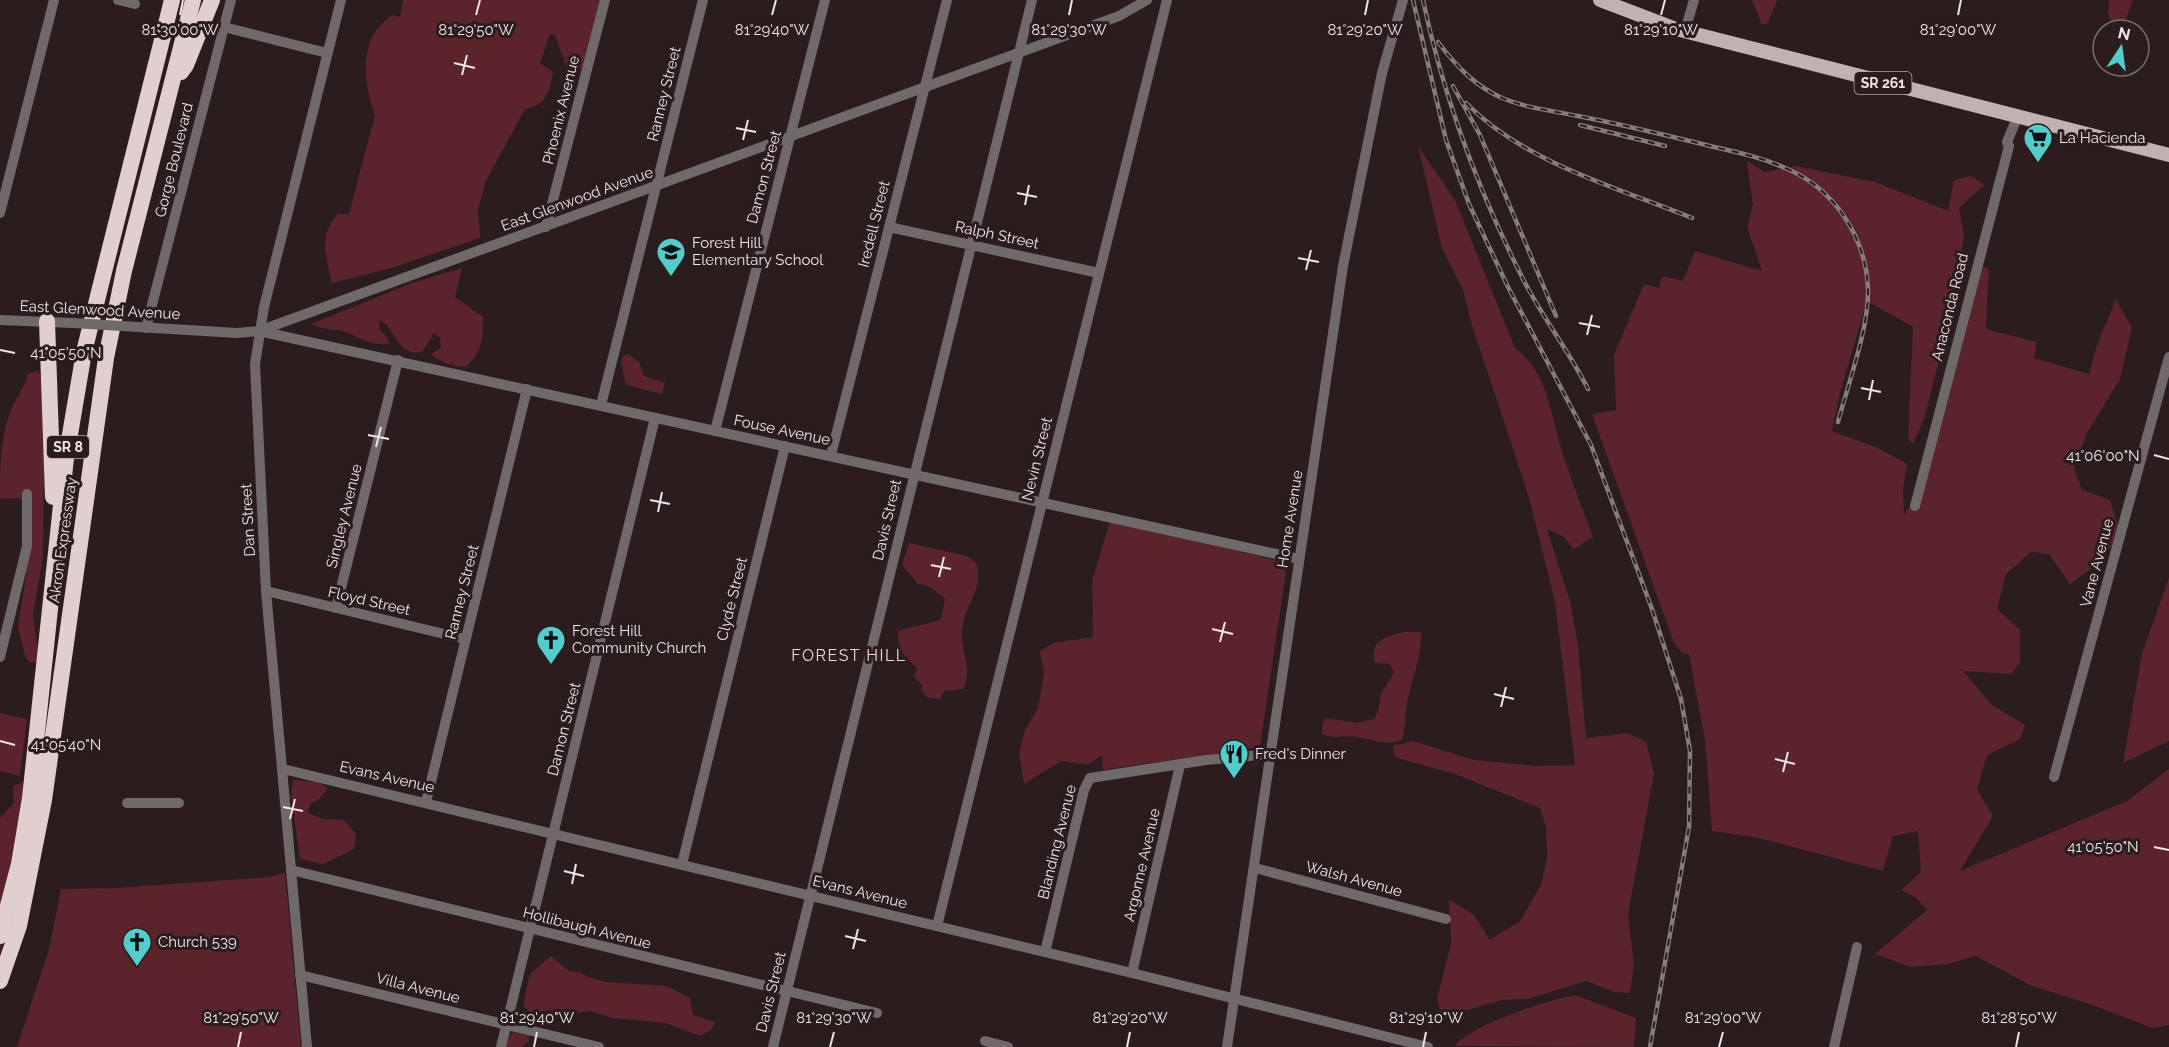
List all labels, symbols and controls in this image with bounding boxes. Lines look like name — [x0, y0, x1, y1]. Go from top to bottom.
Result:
north arrow — [2091, 18, 2151, 78]
text: 81°30'00"W — [141, 21, 219, 39]
text: 81°29'50"W — [438, 21, 514, 39]
text: 81°29'40"W — [735, 21, 810, 39]
text: 81°29'30"W — [1031, 21, 1107, 39]
text: 81°29'20"W — [1327, 21, 1403, 39]
text: 81°29'10"W — [1624, 21, 1698, 39]
text: 81°29'00"W — [1920, 21, 1997, 39]
text: N — [2116, 23, 2132, 45]
street label: Ranney Street — [644, 45, 684, 143]
street label: Phoenix Avenue — [539, 54, 583, 166]
road number: SR 261 — [1854, 72, 1912, 94]
street label: Gorge Boulevard — [151, 101, 197, 219]
supermarket icon: La Hacienda — [2022, 122, 2054, 164]
street label: Damon Street — [743, 128, 785, 226]
place label: La Hacienda — [2059, 129, 2145, 147]
street label: East Glenwood Avenue — [498, 163, 656, 235]
street label: Iredell Street — [855, 179, 893, 269]
street label: Ralph Street — [953, 217, 1041, 253]
place label: Forest Hill Elementary School — [692, 234, 824, 269]
school or university icon: Forest Hill Elementary School — [655, 236, 687, 278]
street label: Anaconda Road — [1928, 251, 1972, 363]
street label: East Glenwood Avenue — [19, 297, 181, 323]
text: 41°05'50"N — [30, 344, 102, 362]
street label: Fouse Avenue — [732, 411, 832, 449]
street label: Nevin Street — [1018, 415, 1056, 503]
road number: SR 8 — [47, 436, 89, 458]
text: 41°06'00"N — [2066, 447, 2140, 465]
street label: Singley Avenue — [322, 462, 366, 570]
street label: Home Avenue — [1273, 469, 1307, 569]
street label: Akron Expressway — [45, 476, 81, 604]
street label: Davis Street — [869, 478, 905, 562]
street label: Dan Street — [237, 483, 259, 557]
street label: Vane Avenue — [2077, 516, 2118, 609]
street label: Ranney Street — [442, 543, 482, 641]
street label: Clyde Street — [713, 555, 751, 643]
street label: Floyd Street — [326, 583, 412, 619]
place label: Forest Hill Community Church — [572, 622, 706, 657]
church icon: Forest Hill Community Church — [535, 624, 567, 666]
district label: FOREST HILL — [791, 646, 907, 665]
street label: Damon Street — [544, 680, 584, 778]
text: 41°05'40"N — [31, 736, 101, 754]
restaurant icon: Fred's Dinner — [1218, 738, 1250, 780]
place label: Fred's Dinner — [1255, 745, 1347, 763]
street label: Evans Avenue — [338, 757, 436, 797]
street label: Blanding Avenue — [1034, 783, 1080, 901]
street label: Argonne Avenue — [1120, 806, 1164, 923]
text: 41°05'50"N — [2067, 838, 2139, 856]
street label: Walsh Avenue — [1304, 857, 1404, 901]
street label: Evans Avenue — [811, 872, 909, 912]
street label: Hollibaugh Avenue — [521, 903, 653, 953]
church icon: Church 539 — [121, 926, 153, 968]
place label: Church 539 — [158, 933, 237, 951]
street label: Davis Street — [752, 950, 790, 1034]
street label: Villa Avenue — [374, 969, 462, 1007]
text: 81°29'50"W — [203, 1009, 279, 1027]
text: 81°29'40"W — [500, 1009, 575, 1027]
text: 81°29'30"W — [796, 1009, 872, 1027]
text: 81°29'20"W — [1092, 1009, 1168, 1027]
text: 81°29'10"W — [1389, 1009, 1463, 1027]
text: 81°29'00"W — [1685, 1009, 1762, 1027]
text: 81°28'50"W — [1981, 1009, 2057, 1027]

